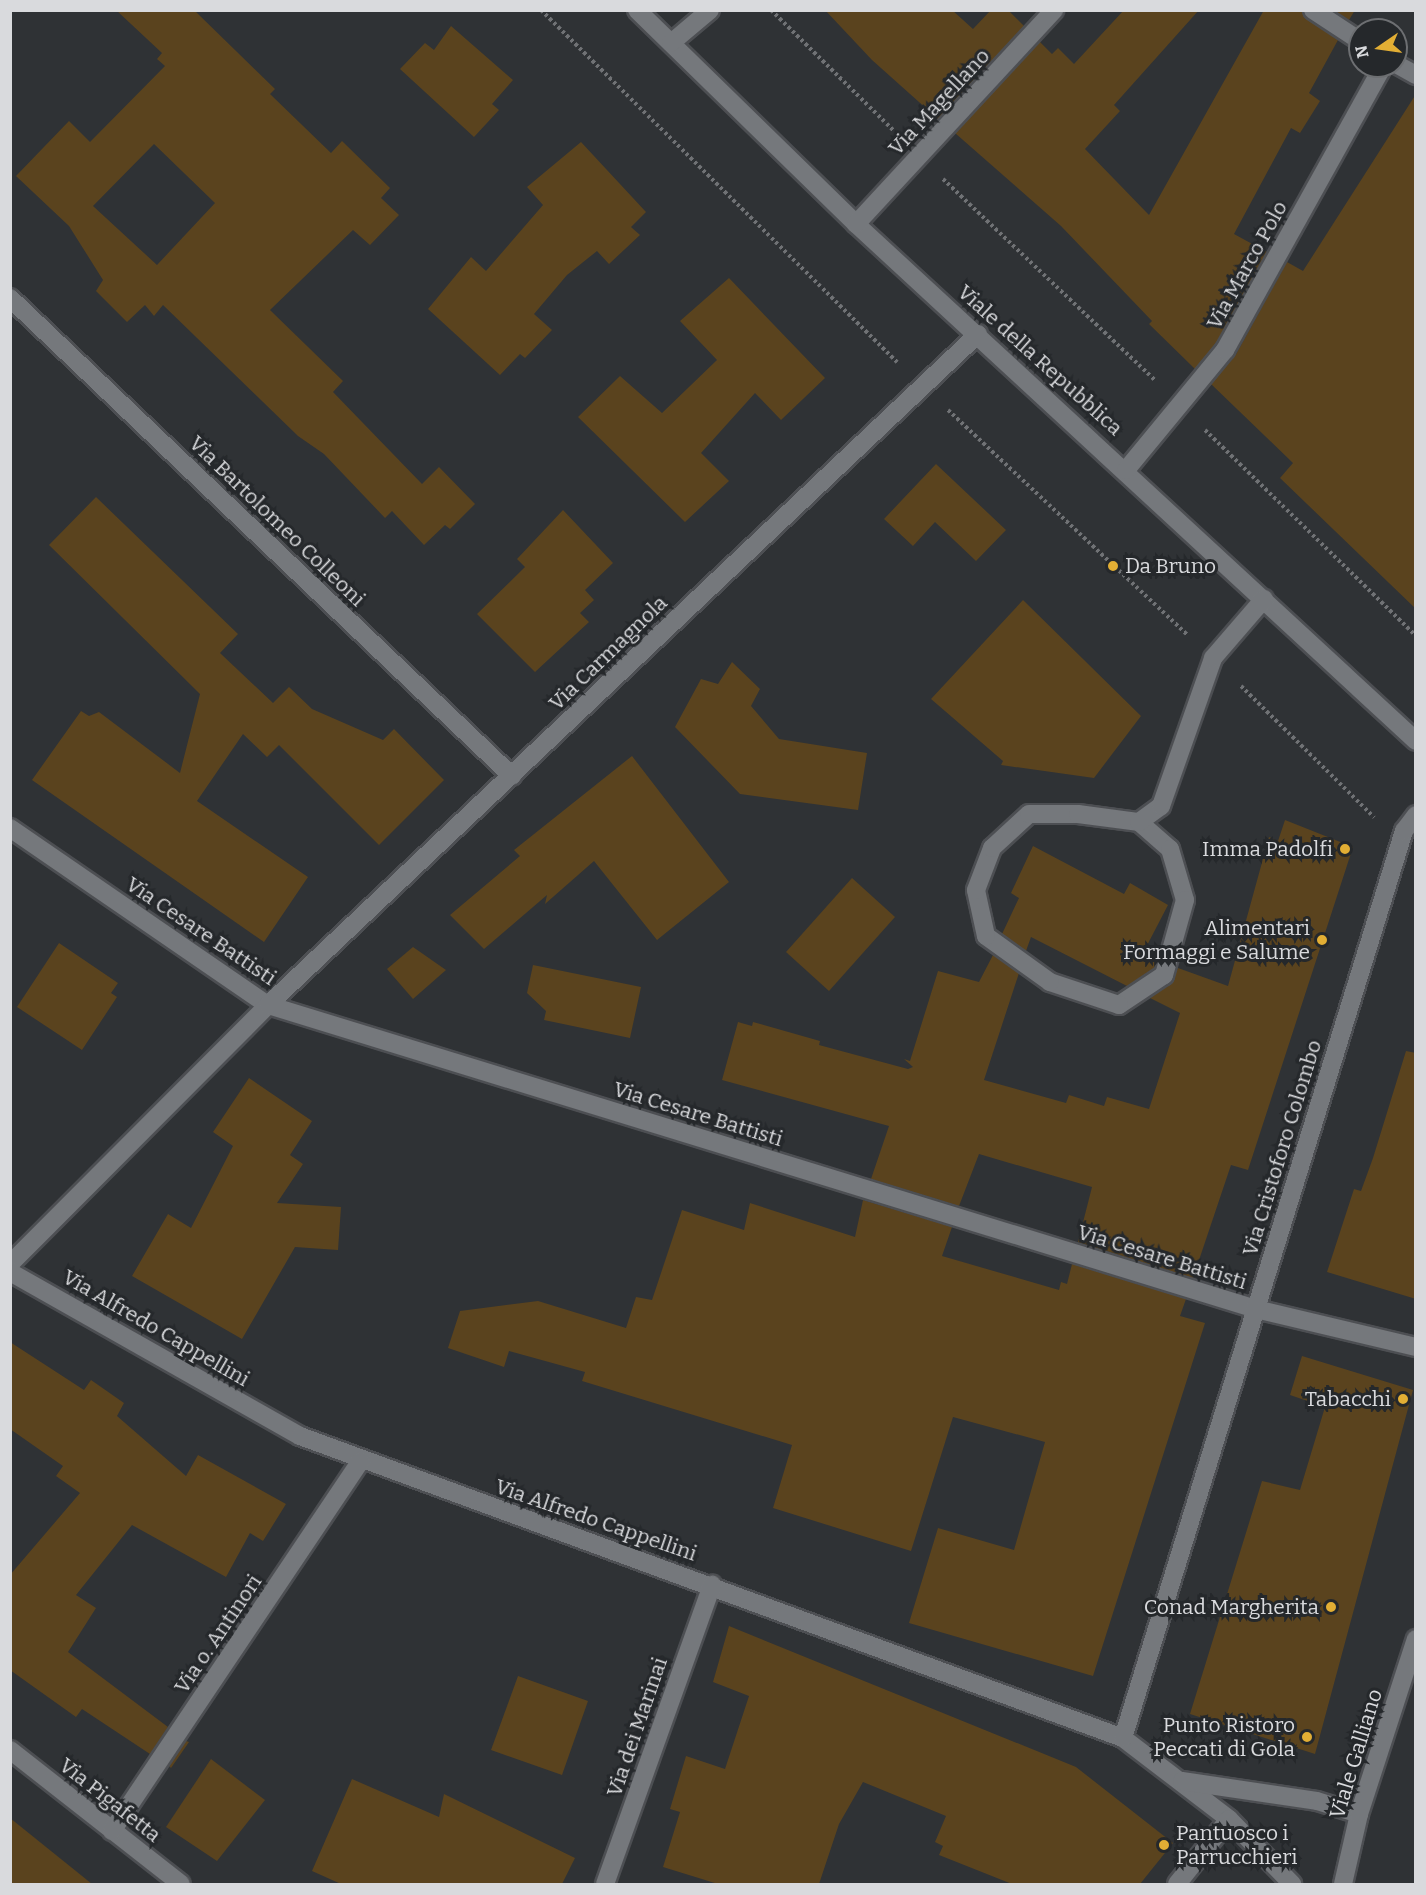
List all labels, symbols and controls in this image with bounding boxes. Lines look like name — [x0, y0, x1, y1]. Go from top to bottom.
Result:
north arrow — [1348, 18, 1408, 78]
street label: Via Magellano — [883, 43, 995, 161]
text: N — [1351, 44, 1373, 60]
street label: Via Marco Polo — [1201, 196, 1293, 334]
street label: Viale della Repubblica — [952, 279, 1128, 441]
street label: Via Bartolomeo Colleoni — [184, 430, 370, 612]
place label: Da Bruno — [1125, 553, 1216, 579]
marker: Da Bruno — [1106, 559, 1120, 573]
street label: Via Carmagnola — [544, 590, 672, 716]
place label: Imma Padolfi — [1202, 836, 1333, 862]
marker: Imma Padolfi — [1338, 842, 1352, 856]
street label: Via Cesare Battisti — [121, 871, 281, 991]
place label: Alimentari Formaggi e Salume — [1123, 915, 1310, 965]
marker: Alimentari Formaggi e Salume — [1315, 933, 1329, 947]
street label: Via Cristoforo Colombo — [1237, 1037, 1327, 1259]
street label: Via Cesare Battisti — [610, 1076, 786, 1152]
street label: Via Cesare Battisti — [1074, 1219, 1250, 1295]
street label: Via Alfredo Cappellini — [58, 1264, 254, 1392]
place label: Tabacchi — [1305, 1386, 1391, 1412]
marker: Tabacchi — [1396, 1392, 1410, 1406]
street label: Via Alfredo Cappellini — [492, 1474, 700, 1566]
street label: Via o. Antinori — [169, 1570, 267, 1698]
place label: Conad Margherita — [1144, 1594, 1319, 1620]
marker: Conad Margherita — [1324, 1600, 1338, 1614]
street label: Via dei Marinai — [601, 1654, 673, 1800]
street label: Viale Galliano — [1324, 1686, 1388, 1822]
place label: Punto Ristoro Peccati di Gola — [1153, 1712, 1295, 1762]
marker: Punto Ristoro Peccati di Gola — [1300, 1730, 1314, 1744]
street label: Via Pigafetta — [54, 1753, 166, 1847]
place label: Pantuosco i Parrucchieri — [1176, 1820, 1298, 1870]
marker: Pantuosco i Parrucchieri — [1157, 1838, 1171, 1852]

